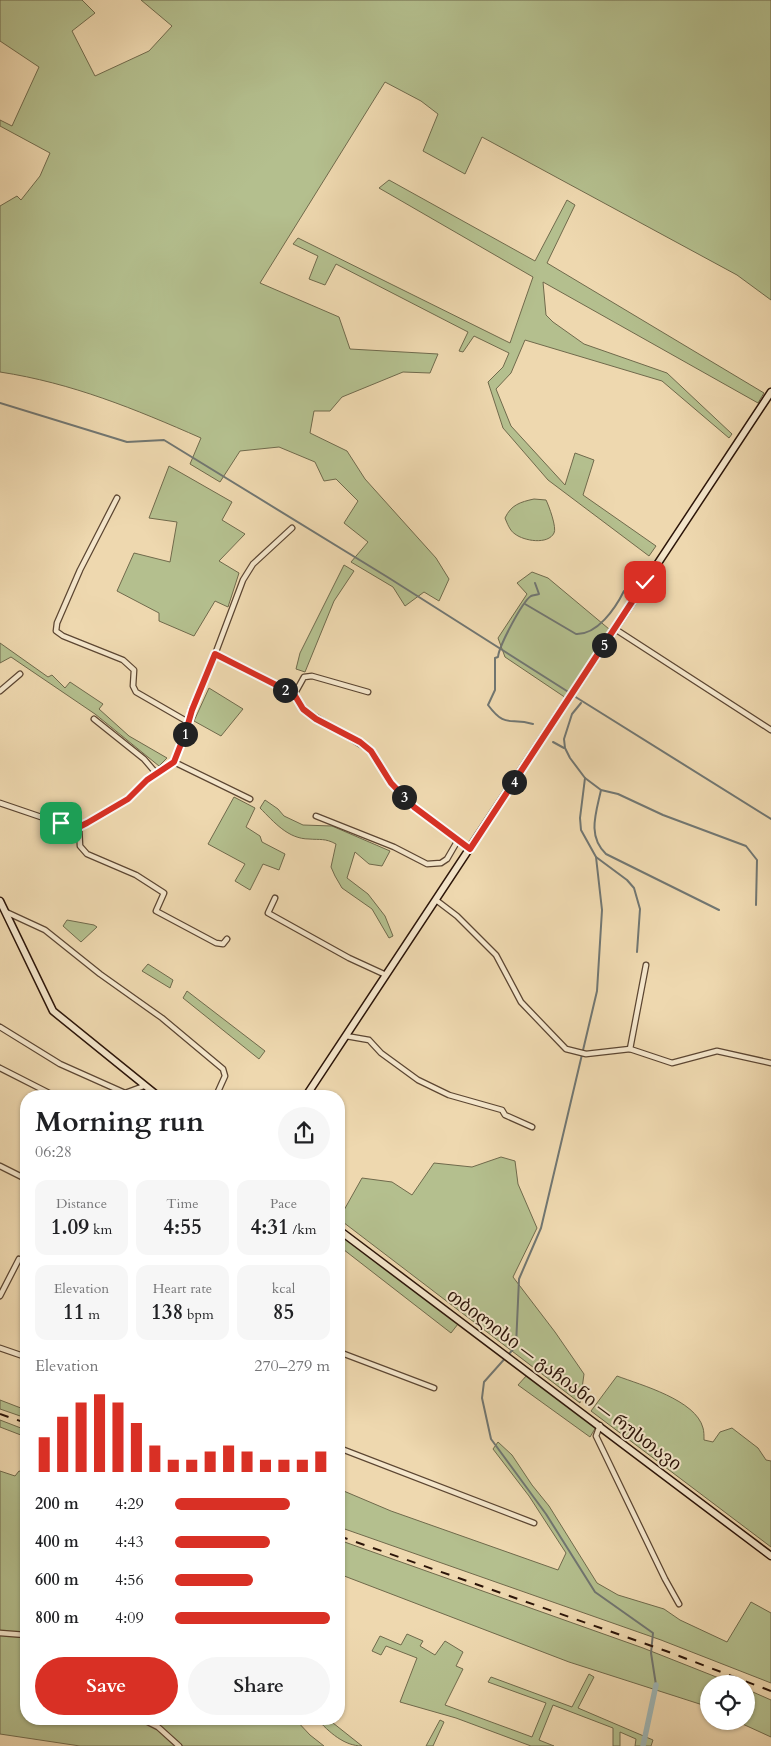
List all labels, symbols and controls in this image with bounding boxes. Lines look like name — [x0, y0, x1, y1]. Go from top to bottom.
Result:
pin — [624, 561, 666, 603]
icon: check — [631, 568, 659, 596]
pin: 5 — [592, 632, 616, 658]
text: 5 — [601, 636, 608, 655]
pin: 2 — [272, 678, 298, 702]
text: 2 — [282, 681, 289, 700]
pin: 1 — [172, 722, 198, 746]
text: 1 — [182, 725, 189, 744]
pin: 4 — [502, 770, 526, 794]
text: 4 — [511, 773, 518, 792]
pin: 3 — [392, 784, 416, 810]
text: 3 — [401, 788, 408, 807]
pin — [40, 802, 82, 844]
icon: arrive — [47, 809, 75, 837]
text: Morning run — [35, 1103, 204, 1141]
button: share — [278, 1107, 330, 1159]
text: 06:28 — [35, 1141, 72, 1163]
text: Distance — [56, 1194, 107, 1213]
text: Time — [166, 1194, 199, 1213]
text: Pace — [270, 1194, 297, 1213]
text: 1.09 — [51, 1213, 89, 1242]
text: 4:55 — [163, 1213, 202, 1242]
text: 4:31 — [250, 1213, 289, 1242]
text: km — [89, 1220, 112, 1239]
text: /km — [289, 1220, 317, 1239]
text: Elevation — [54, 1279, 109, 1298]
text: Heart rate — [153, 1279, 212, 1298]
text: kcal — [272, 1279, 295, 1298]
street label: თბილისი — გაჩიანი — რუსთავი — [441, 1283, 687, 1477]
text: 11 — [63, 1298, 84, 1327]
text: 138 — [151, 1298, 183, 1327]
text: 85 — [273, 1298, 294, 1327]
text: m — [84, 1305, 100, 1324]
text: bpm — [183, 1305, 214, 1324]
text: Elevation — [35, 1355, 99, 1377]
text: 270–279 m — [254, 1355, 330, 1377]
text: 200 m — [35, 1493, 79, 1515]
text: 4:29 — [115, 1493, 144, 1515]
text: 400 m — [35, 1531, 79, 1553]
text: 4:43 — [115, 1531, 144, 1553]
text: 600 m — [35, 1569, 79, 1591]
text: 4:56 — [115, 1569, 144, 1591]
text: 800 m — [35, 1607, 79, 1629]
text: 4:09 — [115, 1607, 144, 1629]
button: Save — [35, 1657, 178, 1715]
button: Share — [188, 1657, 330, 1715]
map controls — [700, 1675, 755, 1730]
button: locate — [700, 1675, 755, 1730]

